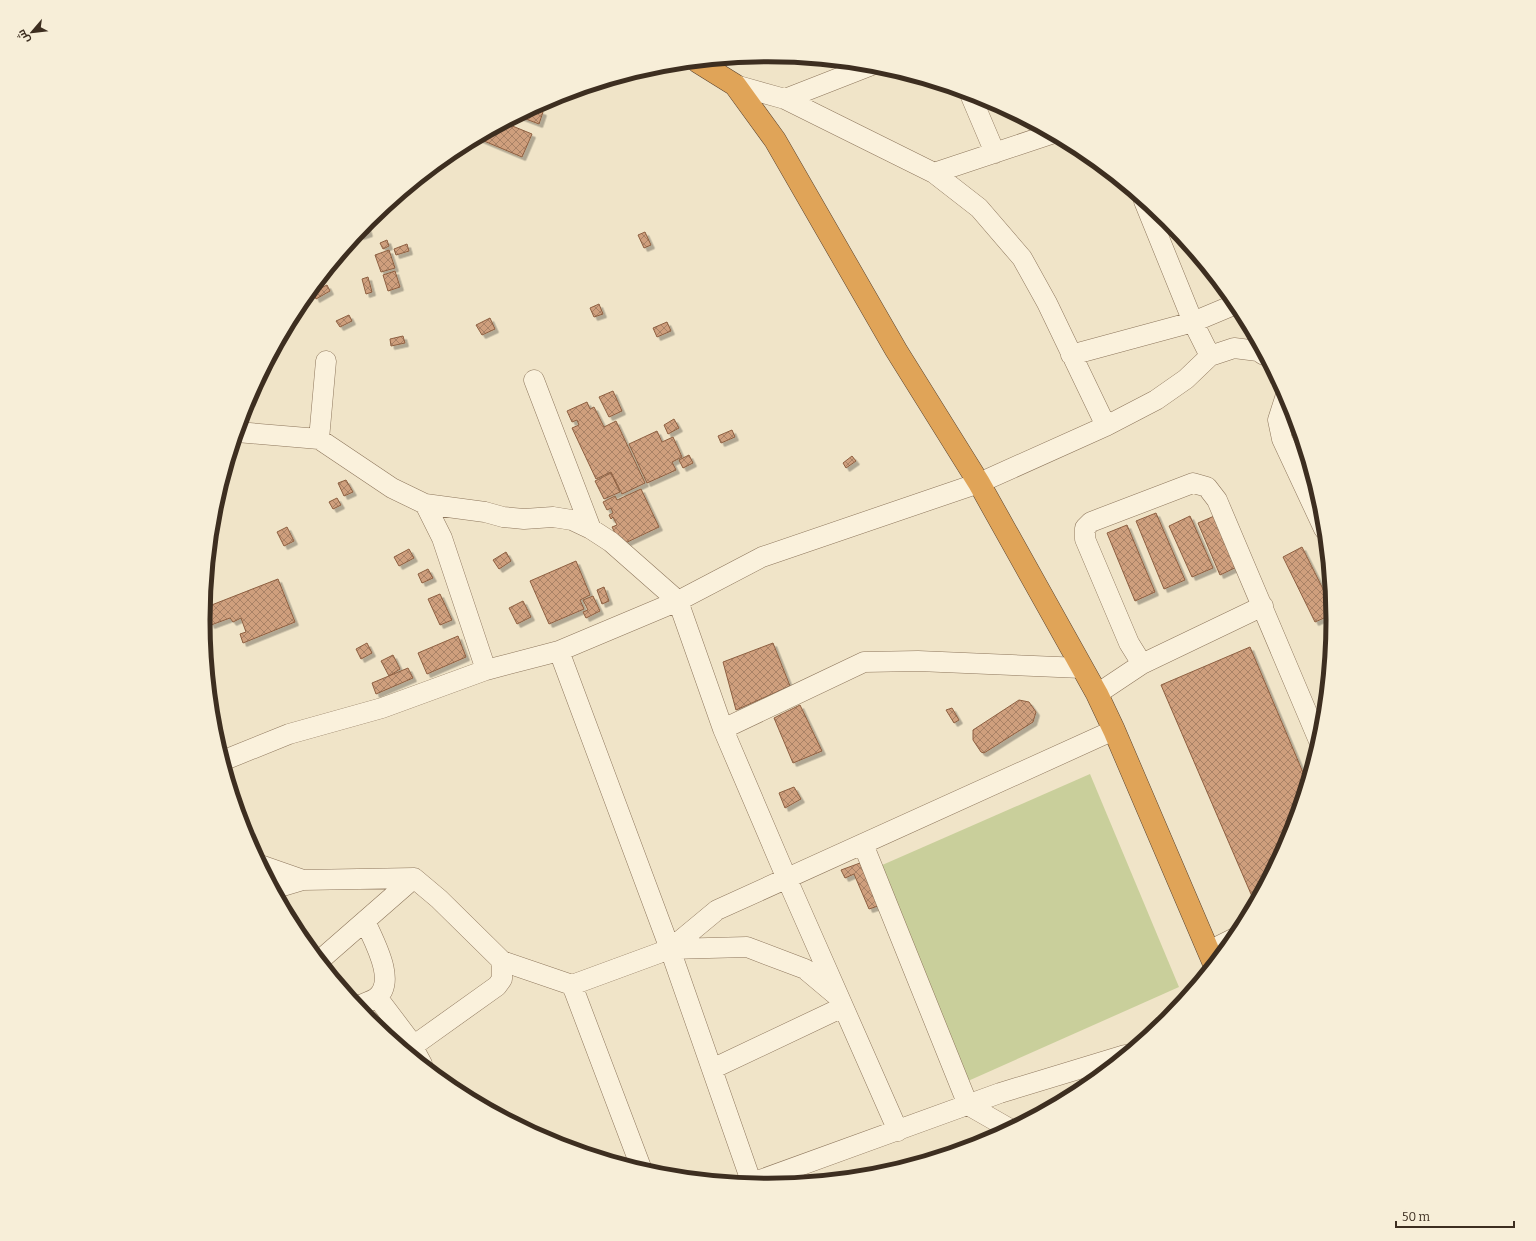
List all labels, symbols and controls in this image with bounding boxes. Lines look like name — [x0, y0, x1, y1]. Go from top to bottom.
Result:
north arrow — [12, 12, 52, 52]
text: ش — [15, 27, 33, 46]
scale bar — [1396, 1203, 1514, 1229]
text: 50 m — [1402, 1210, 1431, 1224]

